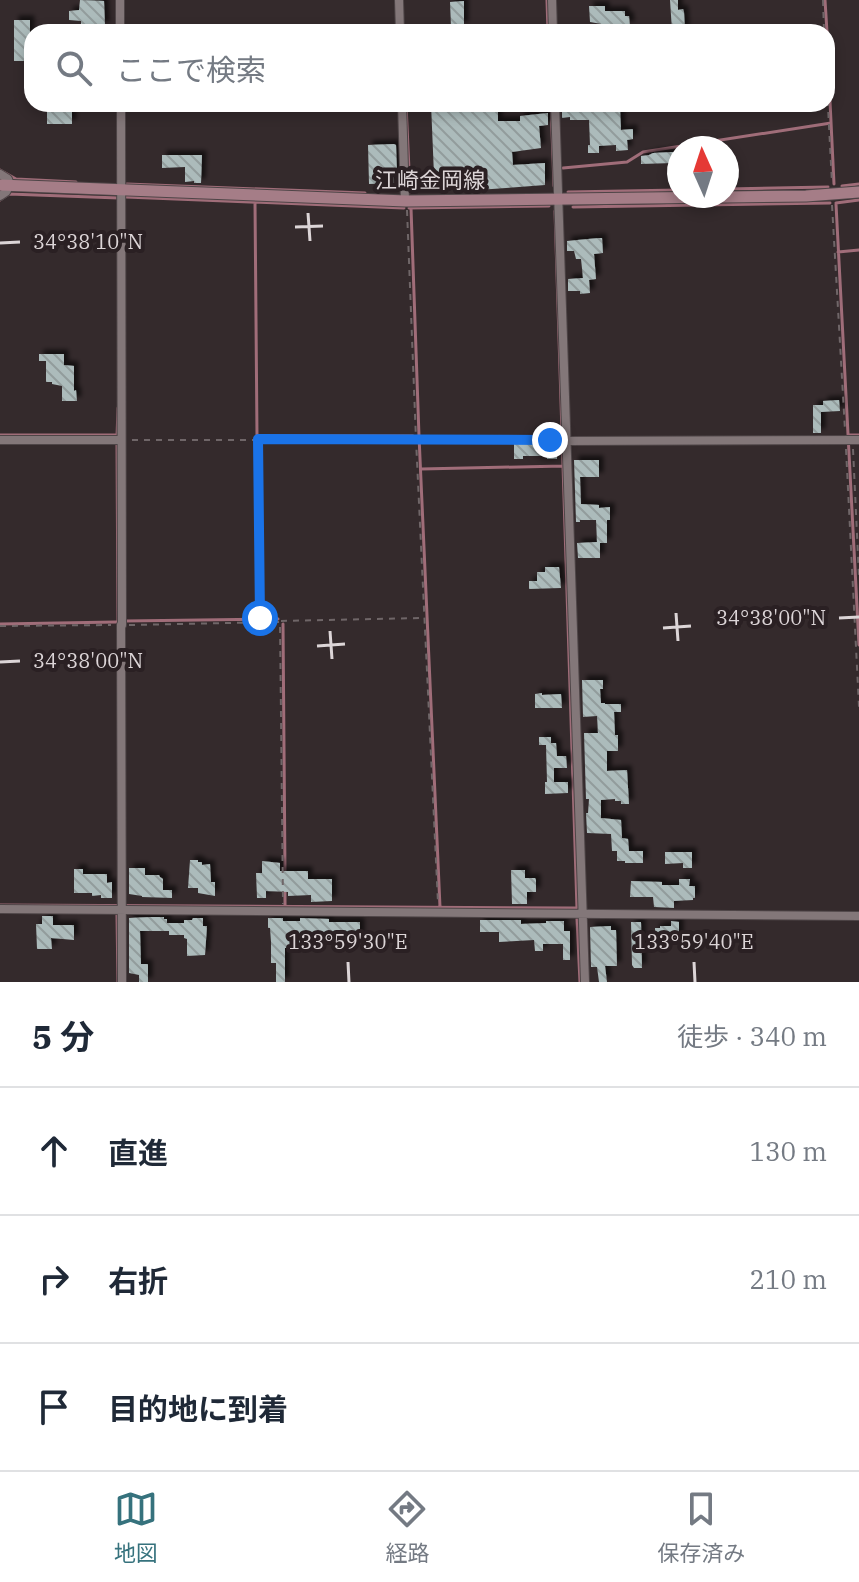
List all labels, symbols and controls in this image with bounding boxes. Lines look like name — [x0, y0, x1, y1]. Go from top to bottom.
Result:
search box — [24, 24, 835, 112]
icon: search — [52, 46, 96, 90]
text: ここで検索 — [116, 50, 266, 89]
north arrow — [667, 136, 739, 208]
street label: 江崎金岡線 — [375, 165, 485, 194]
text: 34°38'10"N — [33, 228, 143, 255]
route end — [532, 422, 568, 458]
route start — [242, 600, 278, 636]
text: 34°38'00"N — [716, 604, 826, 631]
text: 34°38'00"N — [33, 647, 143, 674]
text: 133°59'30"E — [288, 928, 408, 955]
text: 133°59'40"E — [634, 928, 754, 955]
text: 5 分 — [32, 1014, 94, 1058]
text: 徒歩 · 340 m — [677, 1019, 827, 1053]
icon: ahead — [32, 1129, 76, 1173]
text: 直進 — [108, 1133, 168, 1172]
text: 130 m — [749, 1134, 827, 1168]
icon: right — [32, 1257, 76, 1301]
text: 右折 — [108, 1261, 168, 1300]
text: 210 m — [749, 1262, 827, 1296]
icon: arrive — [32, 1385, 76, 1429]
text: 目的地に到着 — [108, 1389, 288, 1428]
tab: 地図 — [114, 1487, 158, 1567]
tab: 経路 — [385, 1487, 429, 1567]
tab: 保存済み — [657, 1487, 745, 1567]

